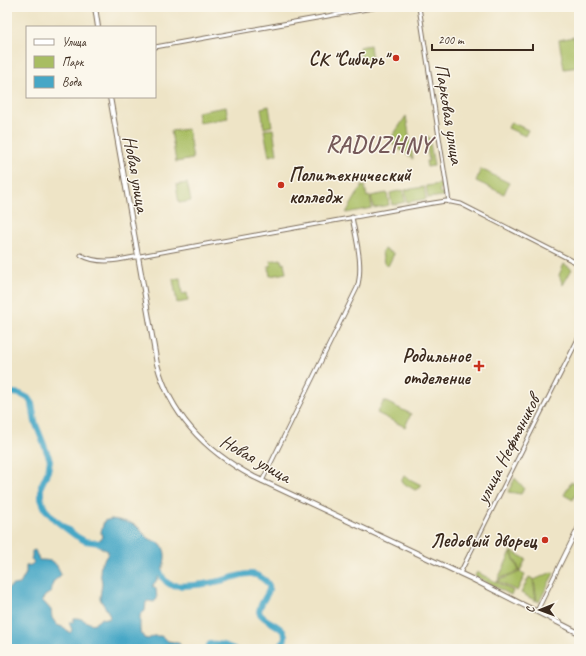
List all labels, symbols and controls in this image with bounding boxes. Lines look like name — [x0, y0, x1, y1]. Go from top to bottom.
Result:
legend — [26, 26, 156, 98]
scale bar — [432, 26, 533, 52]
text: 200 m — [438, 32, 465, 48]
text: Улица — [62, 34, 87, 50]
place label: СК "Сибирь" — [309, 47, 392, 71]
marker: СК "Сибирь" — [391, 53, 401, 63]
text: Парк — [62, 54, 85, 70]
street label: Парковая улица — [429, 62, 469, 168]
text: Вода — [62, 74, 83, 90]
district label: RADUZHNY — [326, 130, 437, 159]
street label: Новая улица — [117, 134, 155, 217]
place label: Политехнический колледж — [289, 163, 413, 209]
marker: Политехнический колледж — [276, 180, 286, 190]
place label: Родильное отделение — [402, 344, 472, 390]
marker: Родильное отделение — [473, 360, 485, 372]
street label: улица Нефтяников — [470, 387, 547, 509]
street label: Новая улица — [216, 429, 297, 490]
place label: Ледовый дворец — [431, 529, 537, 553]
marker: Ледовый дворец — [540, 535, 550, 545]
north arrow — [520, 590, 560, 630]
text: С — [523, 606, 537, 613]

